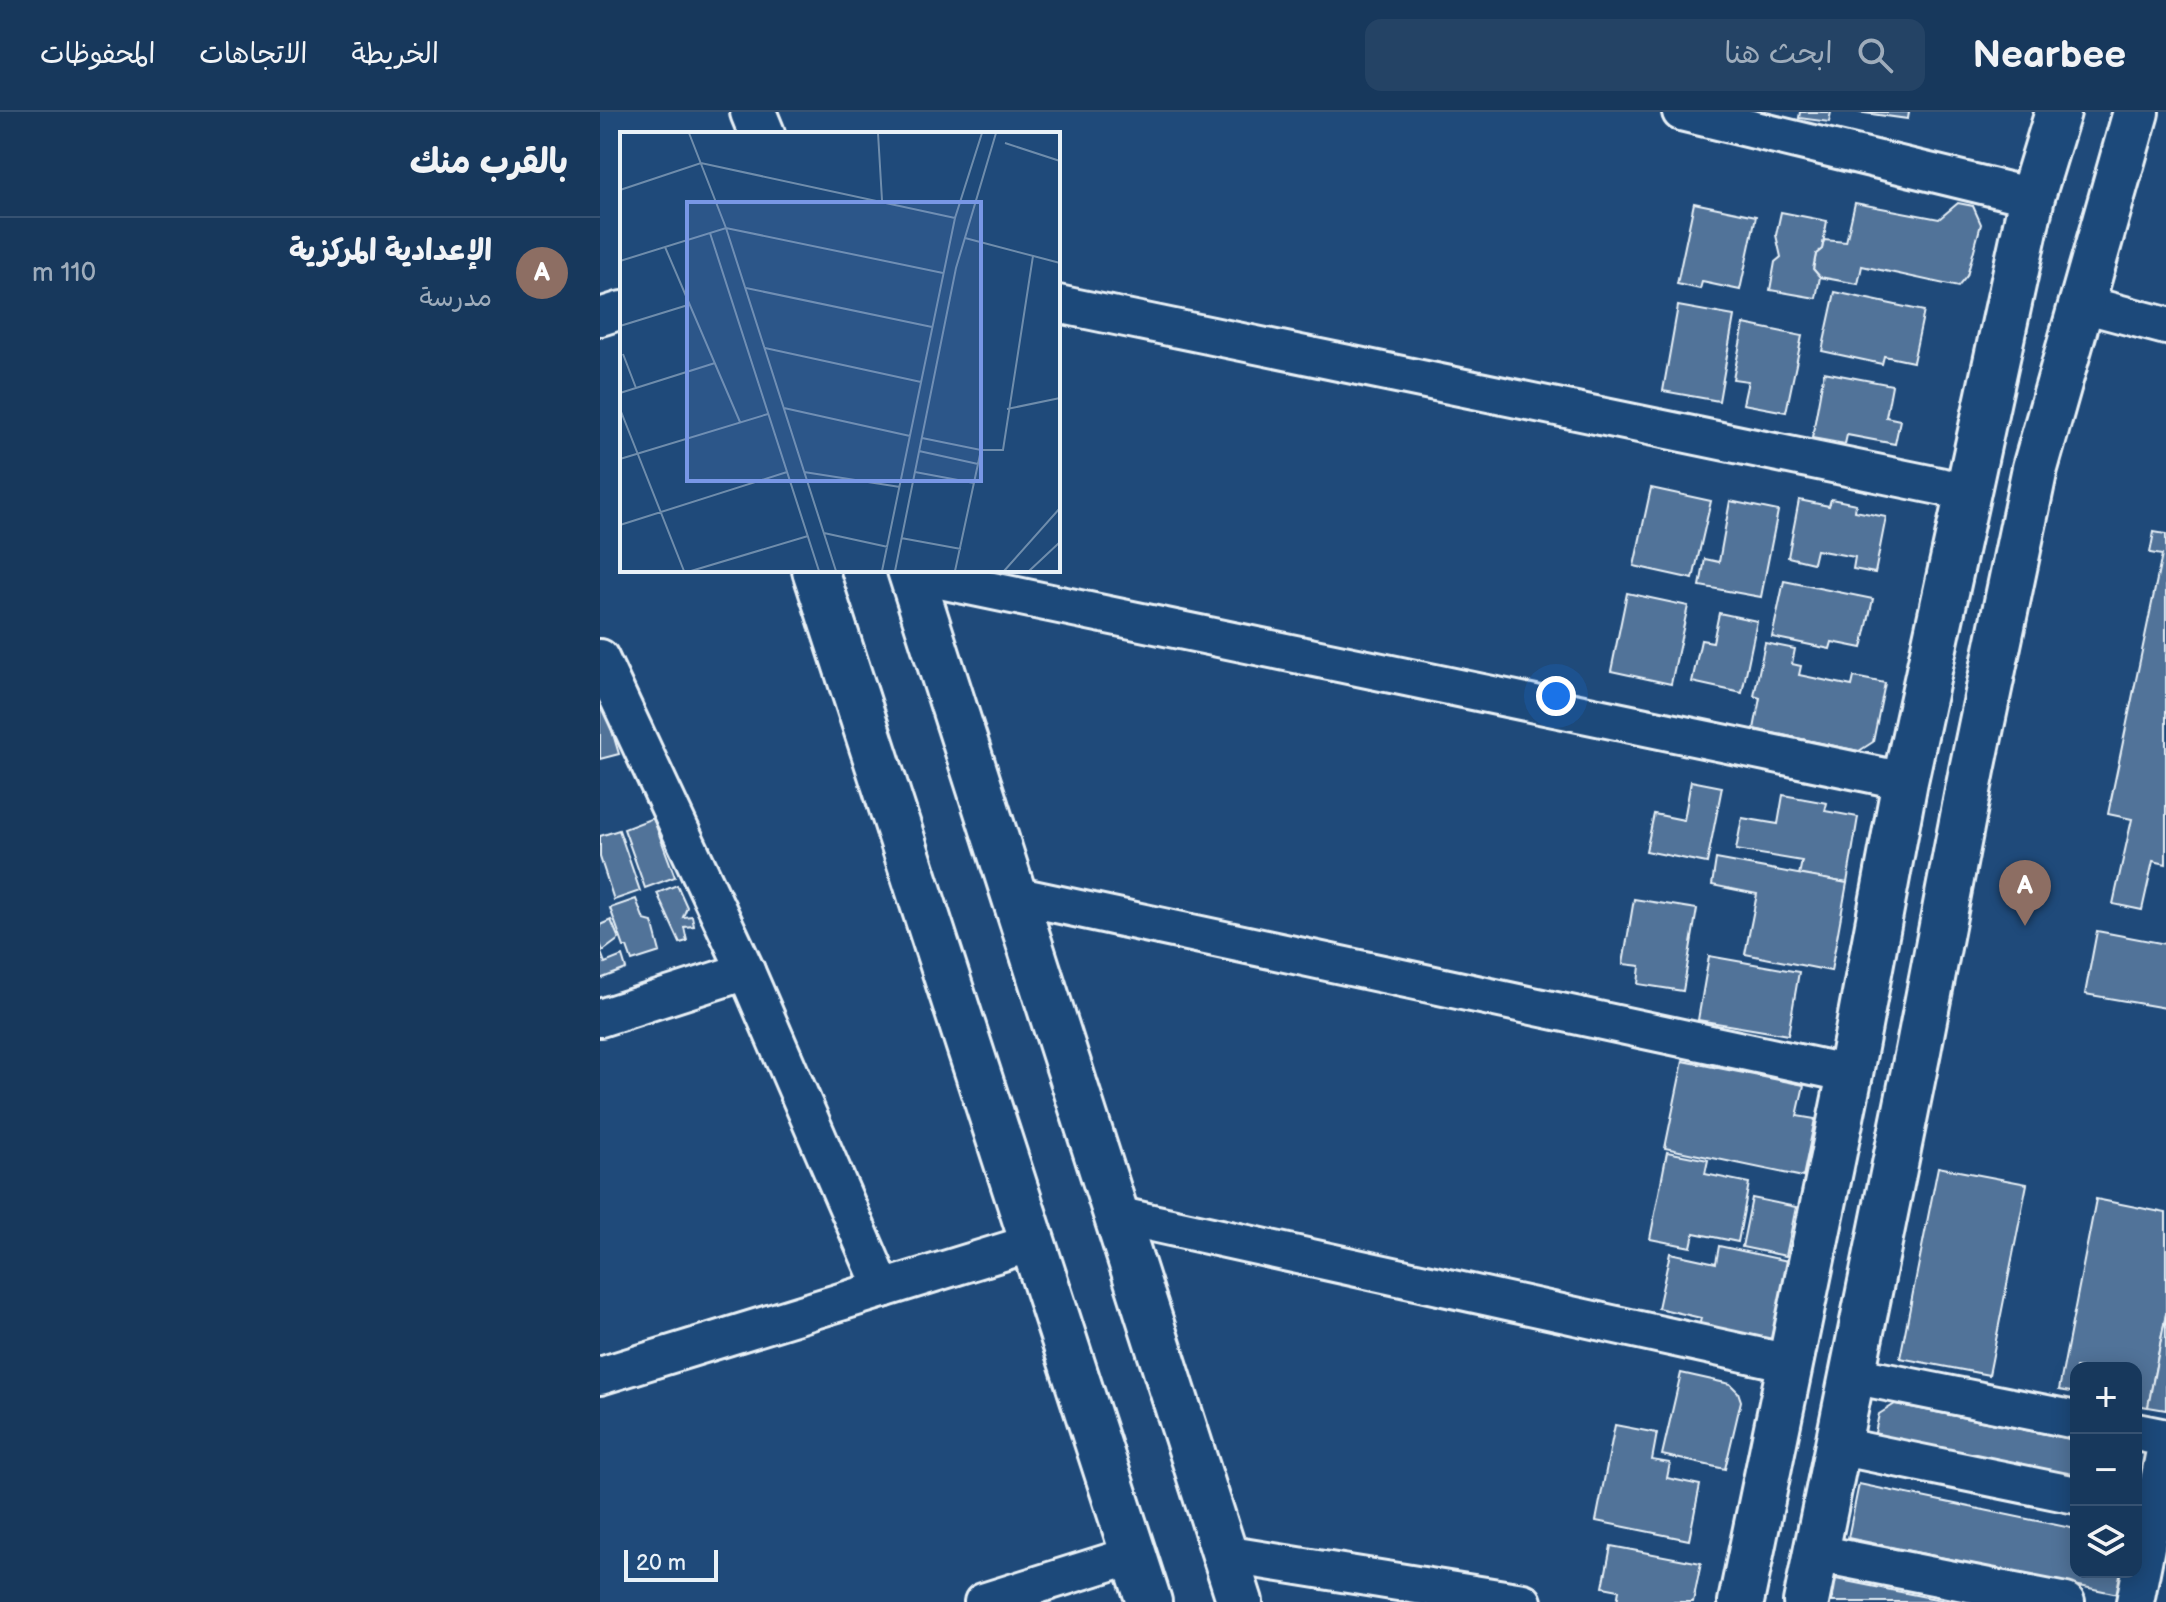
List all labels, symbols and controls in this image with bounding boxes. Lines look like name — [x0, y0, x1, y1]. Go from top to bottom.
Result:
search box — [1365, 19, 1925, 91]
icon: search — [1853, 33, 1897, 77]
text: Nearbee — [1973, 33, 2126, 78]
text: ابحث هنا — [1724, 36, 1833, 72]
text: المحفوظات — [40, 38, 155, 71]
text: الاتجاهات — [199, 38, 307, 71]
text: الخريطة — [351, 38, 439, 71]
inset map — [620, 132, 1060, 572]
text: بالقرب منك — [410, 142, 568, 183]
text: الإعدادية المركزية — [289, 233, 492, 269]
text: 110 m — [32, 258, 96, 289]
text: A — [534, 258, 550, 289]
text: مدرسة — [420, 283, 492, 314]
your location — [1536, 676, 1576, 716]
pin: A — [1999, 860, 2051, 926]
map controls — [2070, 1362, 2142, 1578]
button: + — [2070, 1362, 2142, 1434]
button: − — [2070, 1434, 2142, 1506]
button: layers — [2070, 1506, 2142, 1578]
scale bar — [624, 1546, 718, 1582]
text: 20 m — [636, 1550, 686, 1577]

